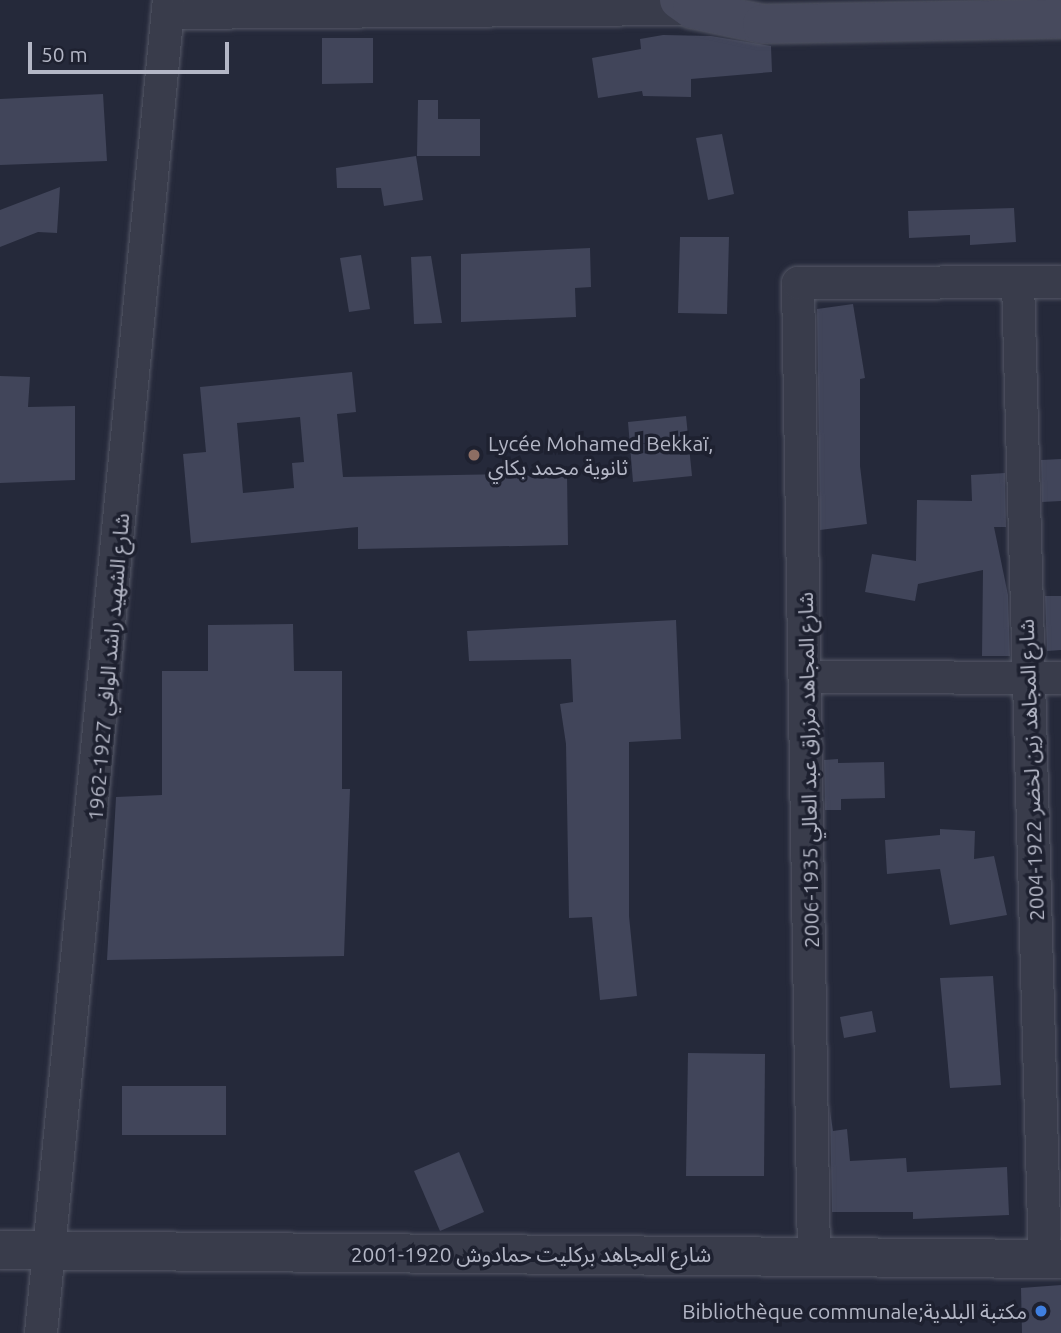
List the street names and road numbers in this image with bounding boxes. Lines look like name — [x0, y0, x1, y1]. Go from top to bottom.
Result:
street label: شارع الشهيد راشد الوافي 1927-1962 — [82, 512, 134, 822]
street label: شارع المجاهد مزراق عبد العالي 1935-2006 — [792, 592, 824, 948]
street label: شارع المجاهد زين لخضر 1922-2004 — [1013, 619, 1049, 921]
street label: شارع المجاهد بركليت حمادوش 1920-2001 — [351, 1241, 711, 1267]

